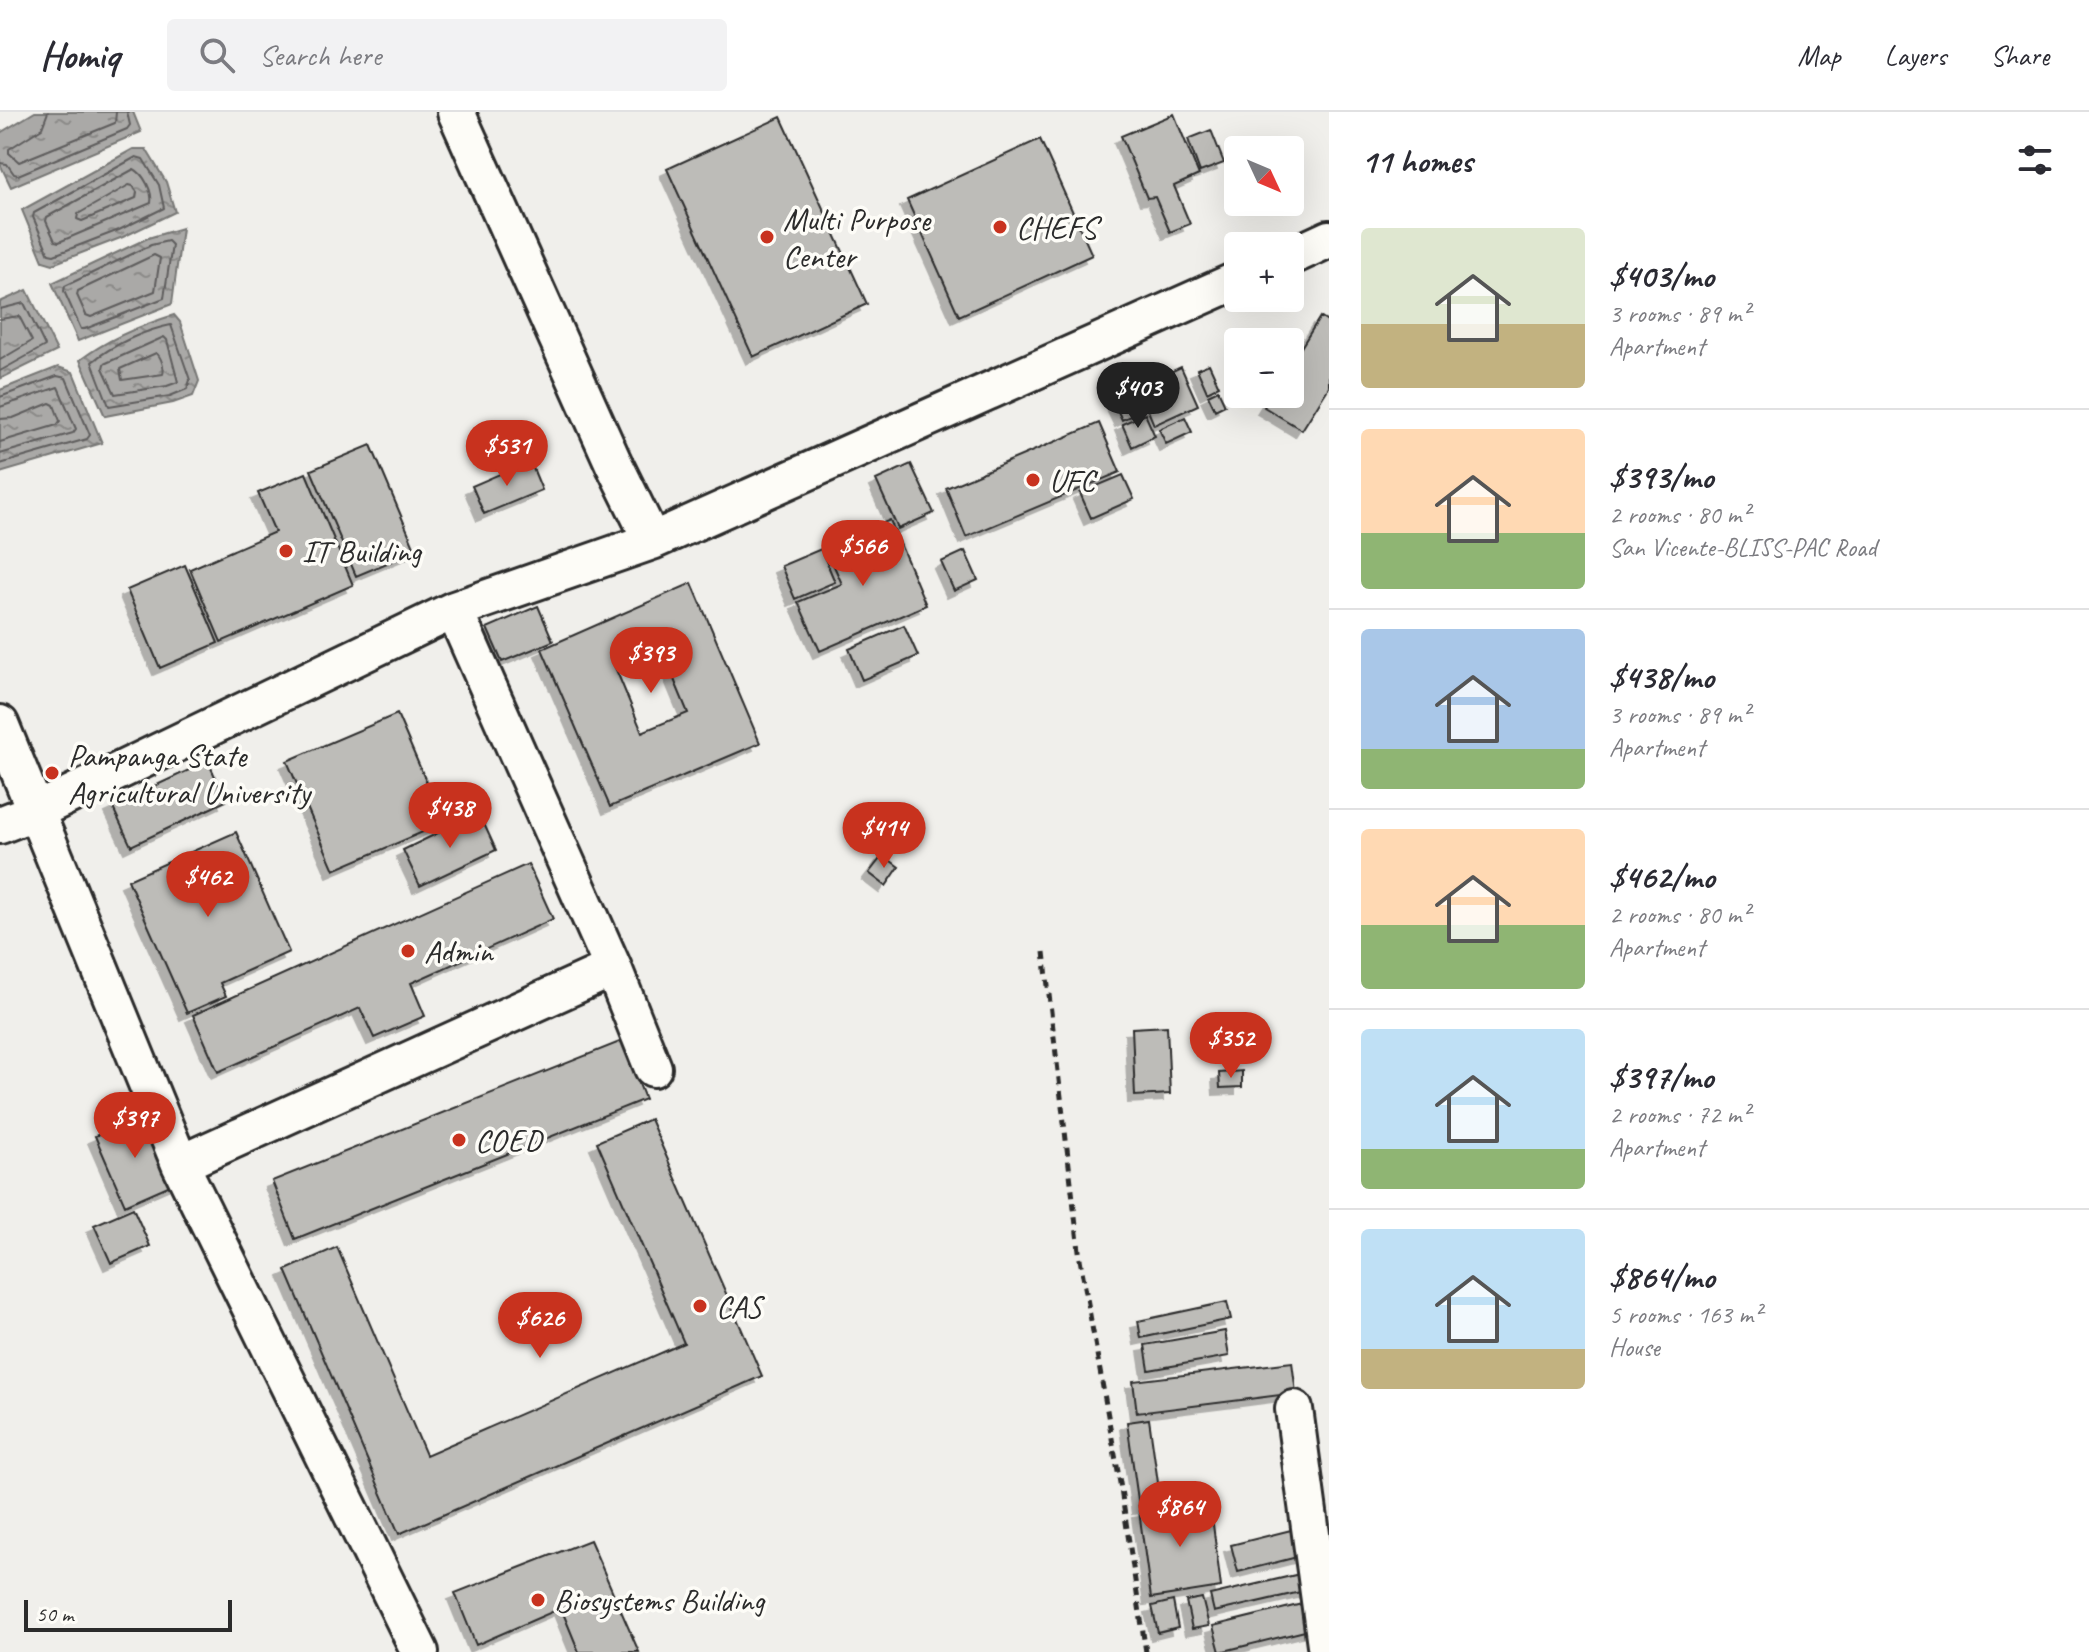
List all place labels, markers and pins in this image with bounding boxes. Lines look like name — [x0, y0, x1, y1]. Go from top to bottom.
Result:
place label: Multi Purpose Center — [783, 199, 932, 277]
place label: CHEFS — [1016, 207, 1103, 248]
marker: CHEFS — [991, 218, 1009, 236]
marker: Multi Purpose Center — [758, 228, 776, 246]
pin: $403 — [1091, 362, 1185, 430]
pin: $531 — [460, 420, 554, 488]
place label: UFC — [1049, 460, 1099, 501]
marker: UFC — [1024, 471, 1042, 489]
pin: $566 — [816, 520, 910, 588]
place label: IT Building — [302, 531, 423, 572]
marker: IT Building — [277, 542, 295, 560]
pin: $393 — [604, 627, 698, 695]
place label: Pampanga State Agricultural University — [68, 735, 313, 813]
marker: Pampanga State Agricultural University — [43, 764, 61, 782]
pin: $438 — [403, 782, 497, 850]
pin: $414 — [837, 802, 931, 870]
pin: $462 — [161, 851, 255, 919]
place label: Admin — [424, 931, 494, 972]
marker: Admin — [399, 942, 417, 960]
pin: $352 — [1184, 1012, 1278, 1080]
pin: $397 — [88, 1092, 182, 1160]
place label: COED — [475, 1120, 544, 1161]
marker: COED — [450, 1131, 468, 1149]
place label: CAS — [716, 1286, 766, 1327]
pin: $626 — [493, 1292, 587, 1360]
marker: CAS — [691, 1297, 709, 1315]
pin: $864 — [1133, 1481, 1227, 1549]
place label: Biosystems Building — [554, 1580, 766, 1621]
marker: Biosystems Building — [529, 1591, 547, 1609]

